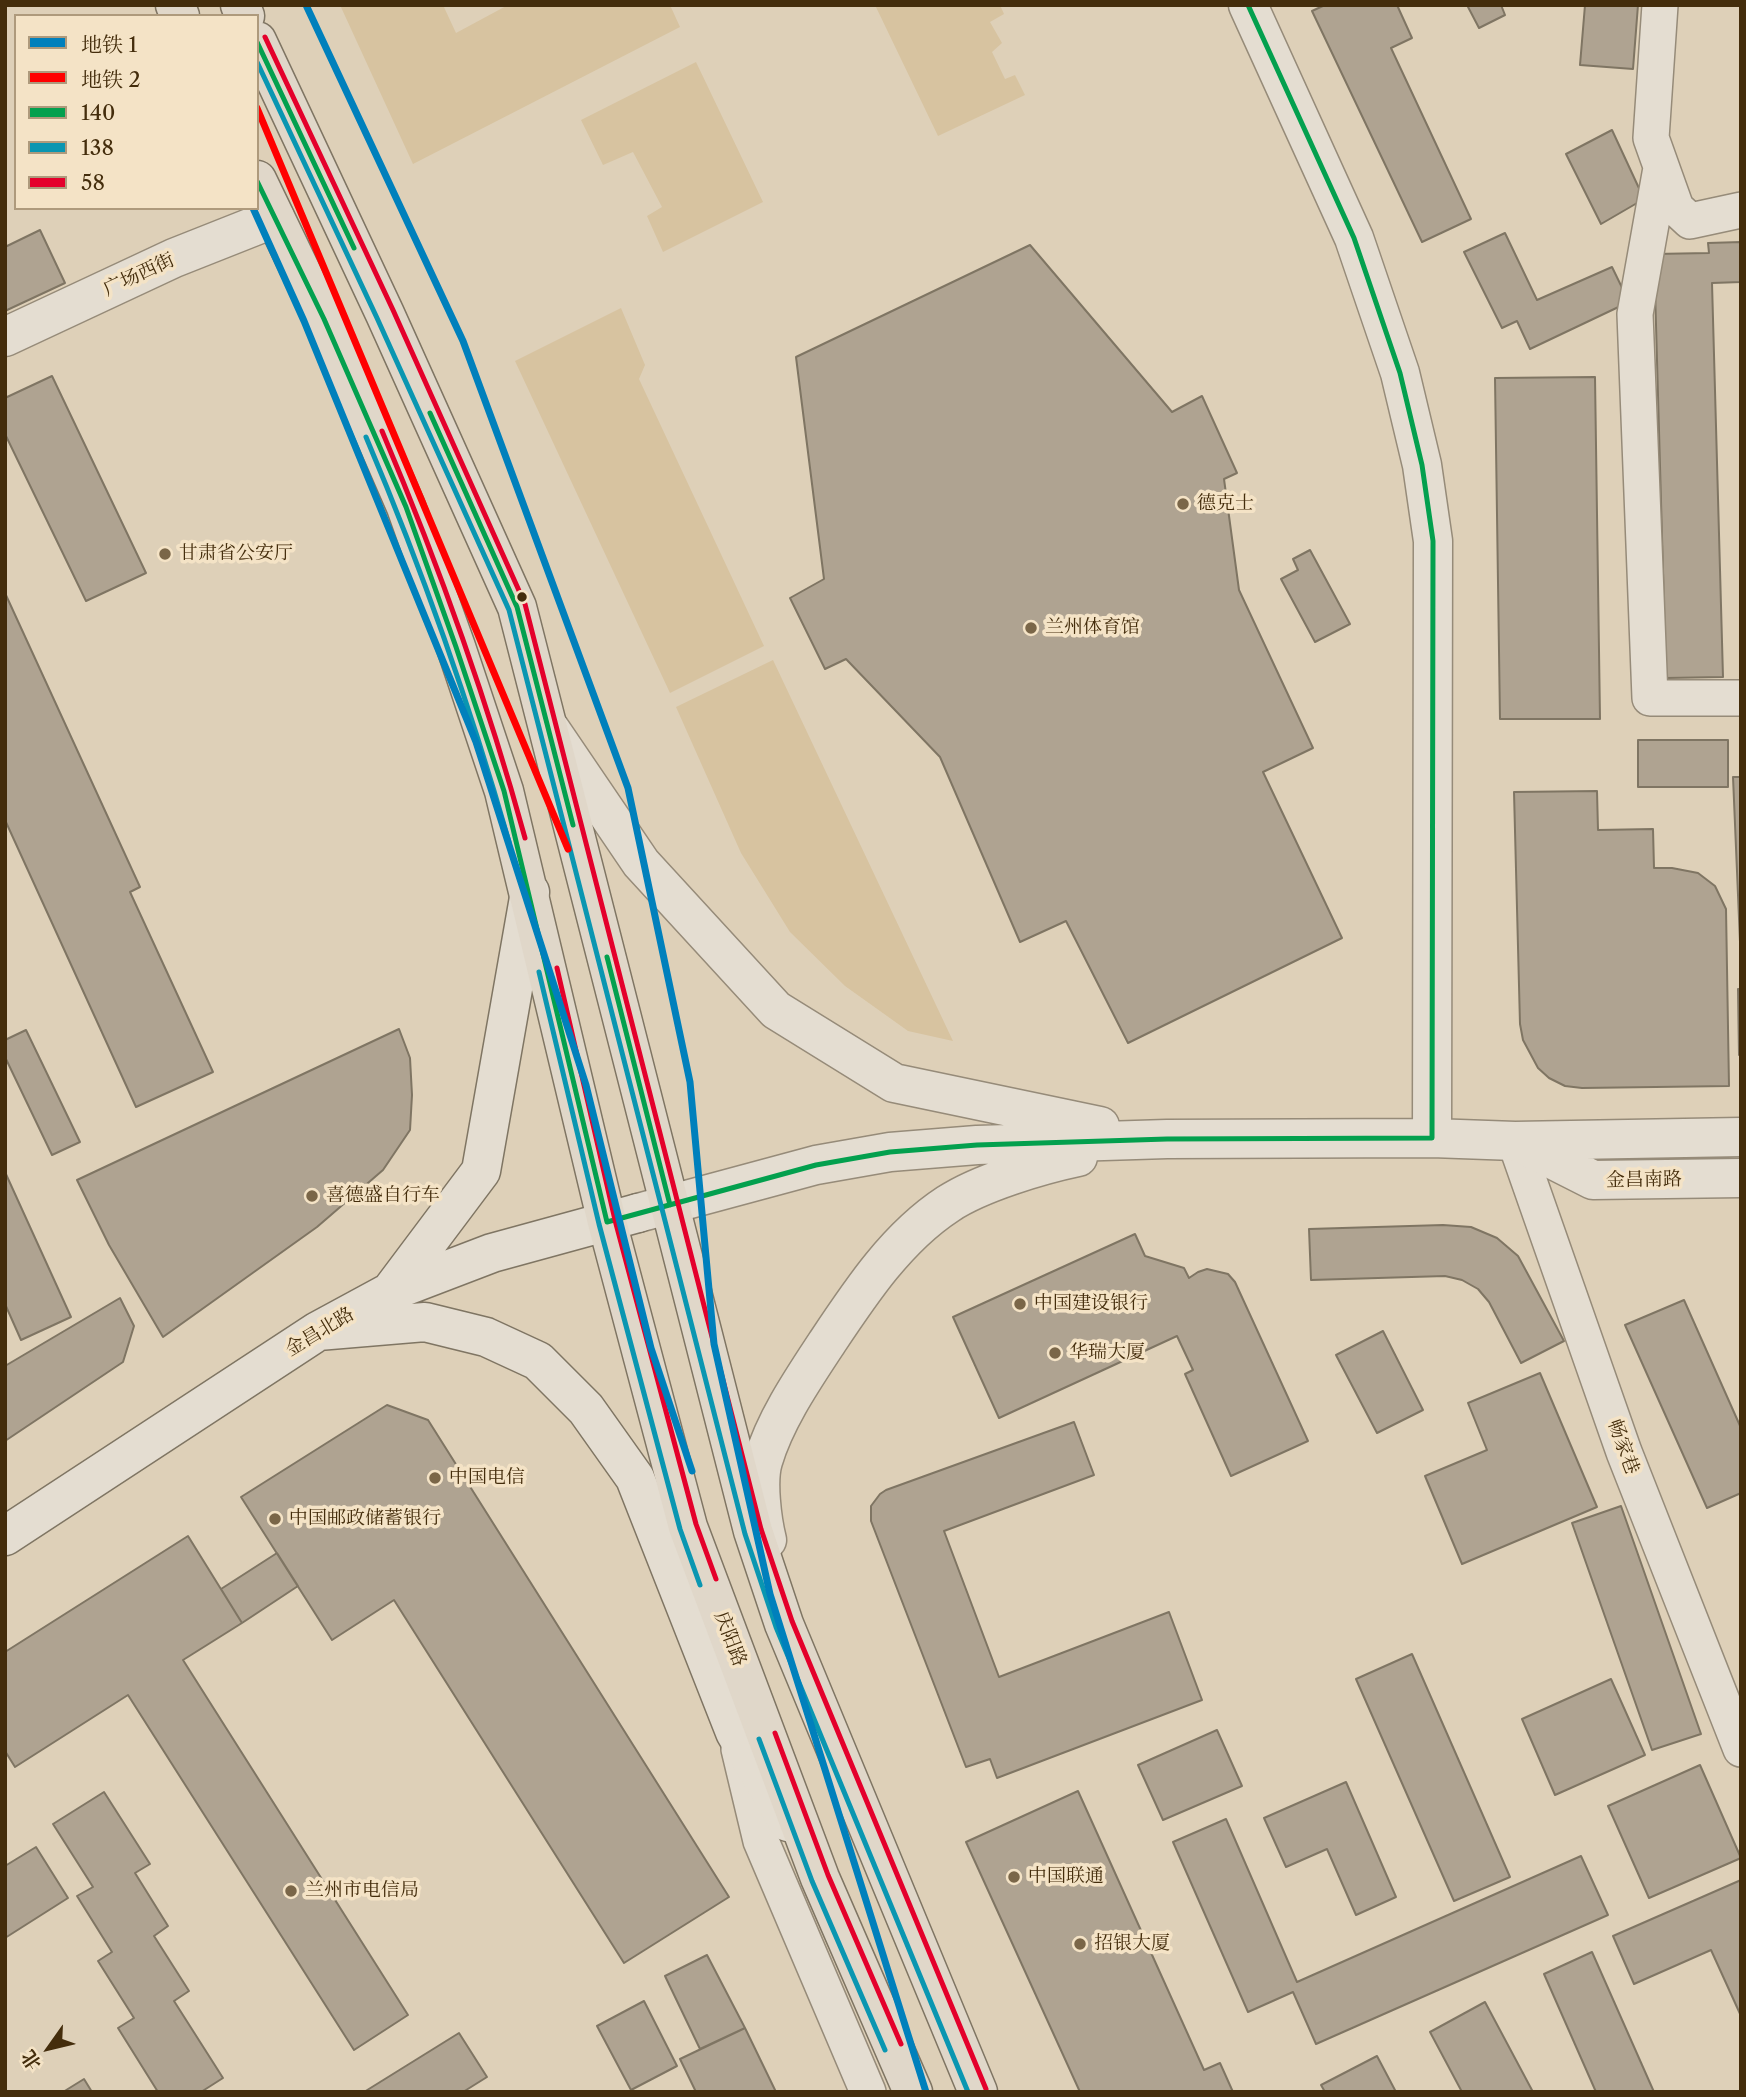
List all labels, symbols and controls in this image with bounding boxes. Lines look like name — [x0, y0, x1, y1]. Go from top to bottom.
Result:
legend — [14, 14, 259, 210]
text: 地铁 1 — [81, 32, 137, 57]
text: 地铁 2 — [81, 67, 141, 92]
text: 140 — [81, 100, 115, 125]
text: 138 — [81, 135, 114, 160]
text: 58 — [81, 170, 105, 195]
street label: 广场西街 — [100, 249, 178, 301]
place label: 德克士 — [1197, 493, 1254, 515]
marker: 德克士 — [1175, 496, 1191, 512]
place label: 甘肃省公安厅 — [179, 543, 293, 565]
marker: 甘肃省公安厅 — [157, 546, 173, 562]
unlabelled marker — [515, 590, 529, 604]
place label: 兰州体育馆 — [1045, 617, 1140, 639]
marker: 兰州体育馆 — [1023, 620, 1039, 636]
street label: 金昌南路 — [1606, 1168, 1682, 1192]
place label: 喜德盛自行车 — [326, 1185, 440, 1207]
marker: 喜德盛自行车 — [304, 1188, 320, 1204]
place label: 中国建设银行 — [1034, 1293, 1148, 1315]
marker: 中国建设银行 — [1012, 1296, 1028, 1312]
street label: 金昌北路 — [282, 1303, 358, 1361]
place label: 华瑞大厦 — [1069, 1342, 1145, 1364]
marker: 华瑞大厦 — [1047, 1345, 1063, 1361]
street label: 畅家巷 — [1603, 1416, 1643, 1478]
place label: 中国电信 — [449, 1467, 525, 1489]
marker: 中国电信 — [427, 1470, 443, 1486]
place label: 中国邮政储蓄银行 — [289, 1508, 441, 1530]
marker: 中国邮政储蓄银行 — [267, 1511, 283, 1527]
street label: 庆阳路 — [709, 1608, 751, 1670]
place label: 中国联通 — [1028, 1866, 1104, 1888]
marker: 中国联通 — [1006, 1869, 1022, 1885]
place label: 兰州市电信局 — [305, 1880, 419, 1902]
marker: 兰州市电信局 — [283, 1883, 299, 1899]
place label: 招银大厦 — [1094, 1933, 1170, 1955]
marker: 招银大厦 — [1072, 1936, 1088, 1952]
north arrow — [14, 2013, 84, 2083]
text: 北 — [16, 2046, 46, 2074]

